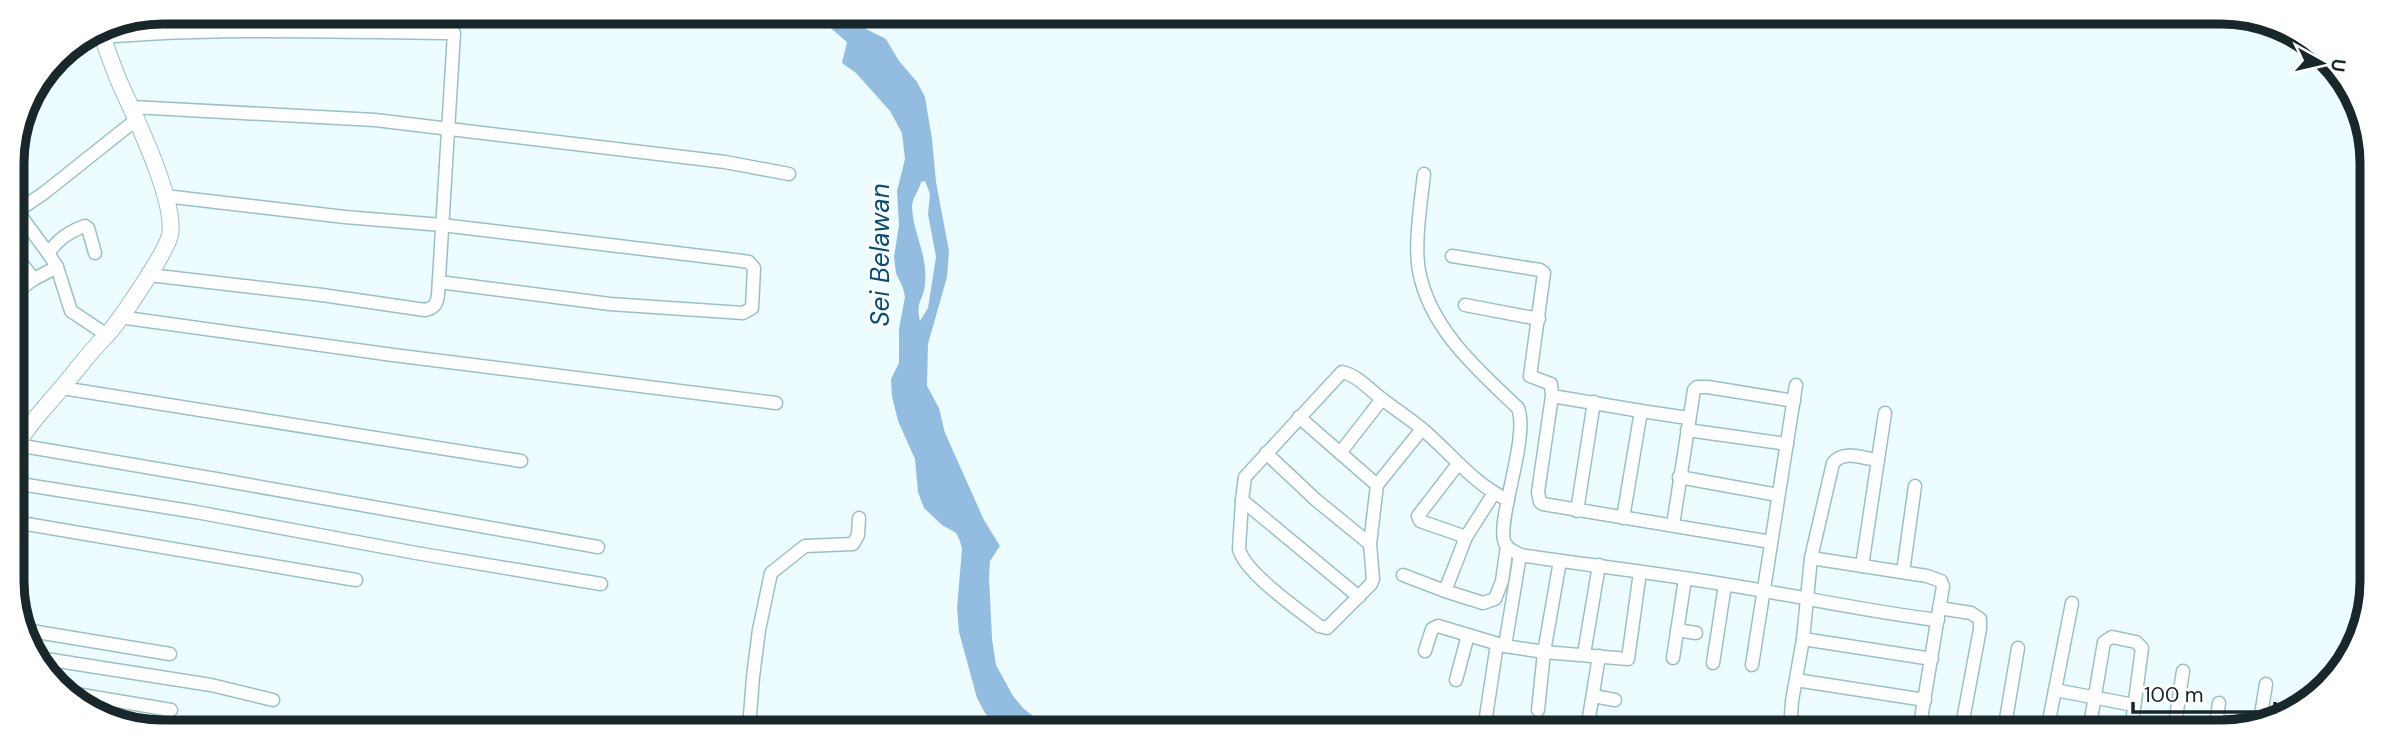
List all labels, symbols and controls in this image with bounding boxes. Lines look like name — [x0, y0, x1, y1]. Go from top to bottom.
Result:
north arrow — [2287, 28, 2357, 98]
text: U — [2325, 57, 2352, 73]
water label: Sei Belawan — [863, 183, 897, 327]
scale bar — [2133, 670, 2275, 714]
text: 100 m — [2144, 681, 2204, 709]

